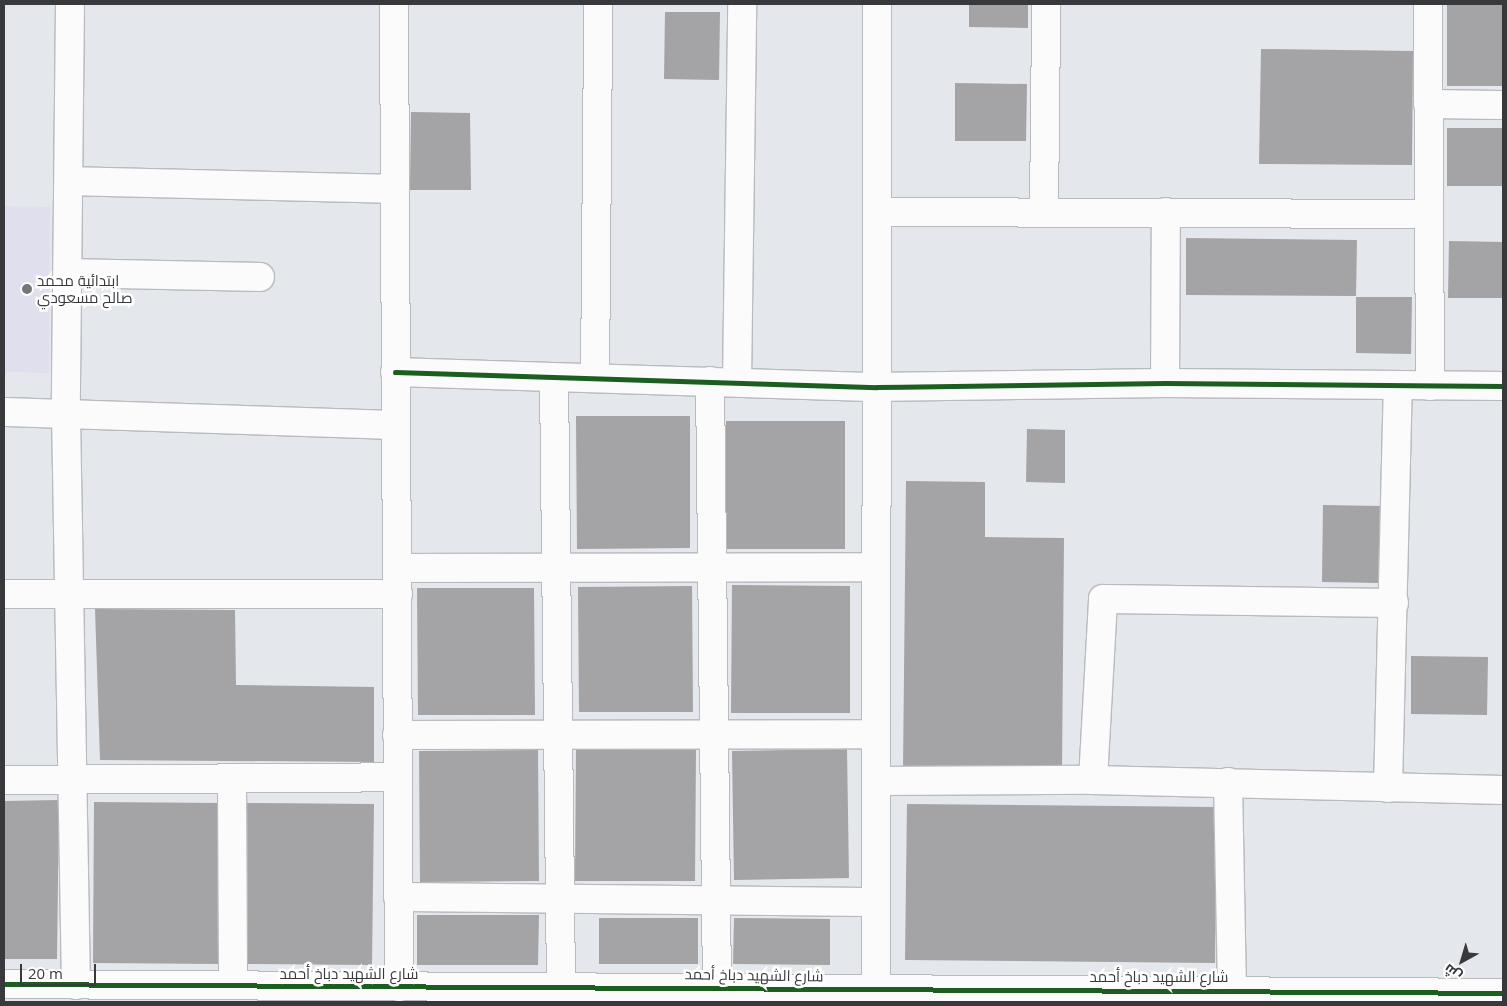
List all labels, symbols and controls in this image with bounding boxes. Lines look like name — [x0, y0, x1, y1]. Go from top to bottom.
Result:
place label: ابتدائية محمد صالح مسعودي — [37, 271, 133, 306]
marker: ابتدائية محمد صالح مسعودي — [21, 283, 33, 295]
north arrow — [1437, 936, 1487, 986]
scale bar — [22, 954, 99, 986]
text: ش — [1439, 960, 1465, 986]
text: 20 m — [28, 963, 63, 983]
street label: شارع الشهيد دباخ أحمد — [279, 965, 419, 983]
street label: شارع الشهيد دباخ أحمد — [684, 965, 824, 985]
street label: شارع الشهيد دباخ أحمد — [1089, 968, 1229, 986]

